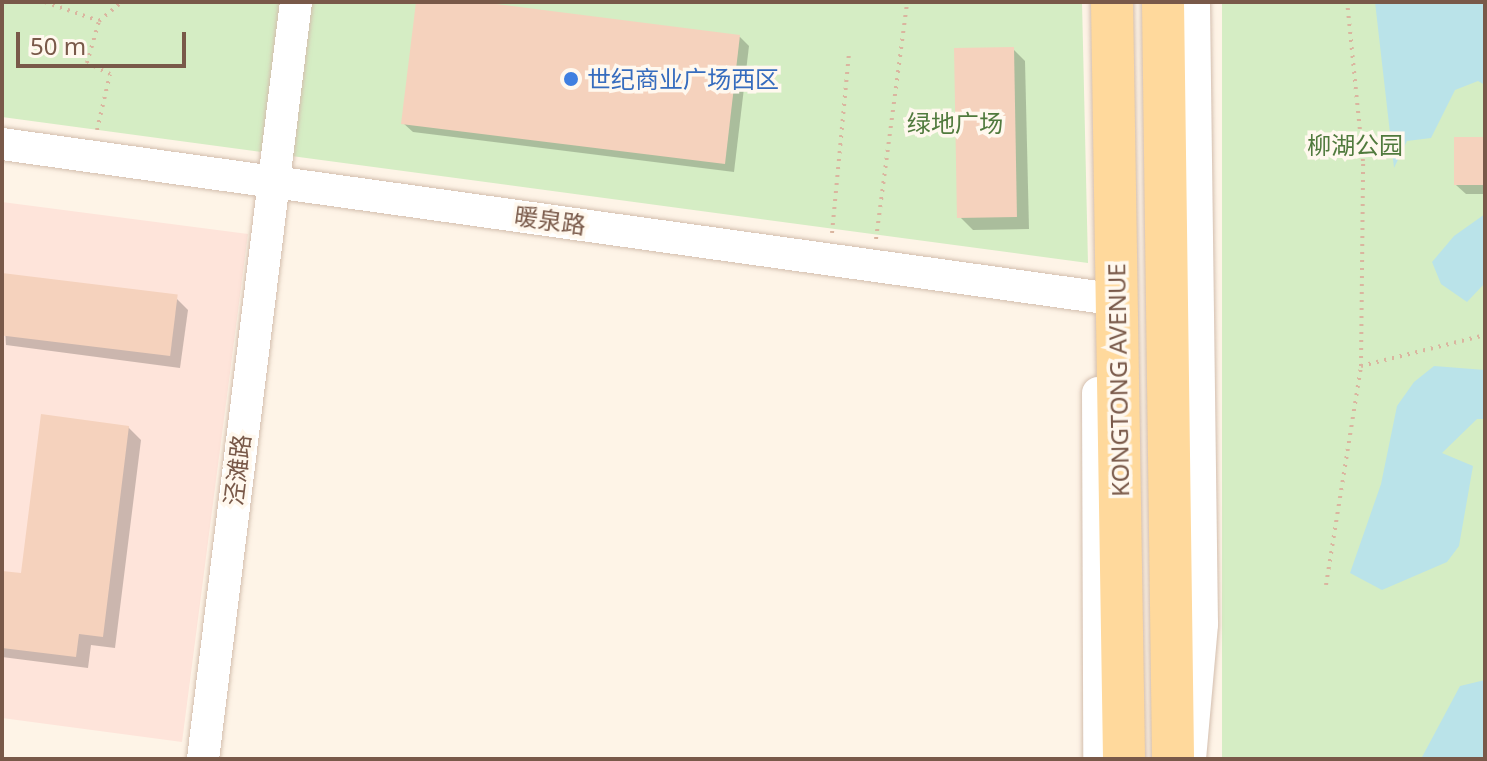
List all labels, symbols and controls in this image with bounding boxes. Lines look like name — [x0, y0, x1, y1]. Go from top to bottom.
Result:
scale bar — [20, 16, 190, 66]
text: 50 m — [30, 29, 86, 62]
place label: 世纪商业广场西区 — [587, 65, 779, 93]
marker: 世纪商业广场西区 — [562, 70, 580, 88]
park label: 绿地广场 — [907, 109, 1003, 137]
park label: 柳湖公园 — [1307, 131, 1403, 159]
street label: 暖泉路 — [512, 201, 588, 239]
street label: KONGTONG AVENUE — [1102, 263, 1134, 497]
street label: 泾滩路 — [218, 433, 256, 507]

